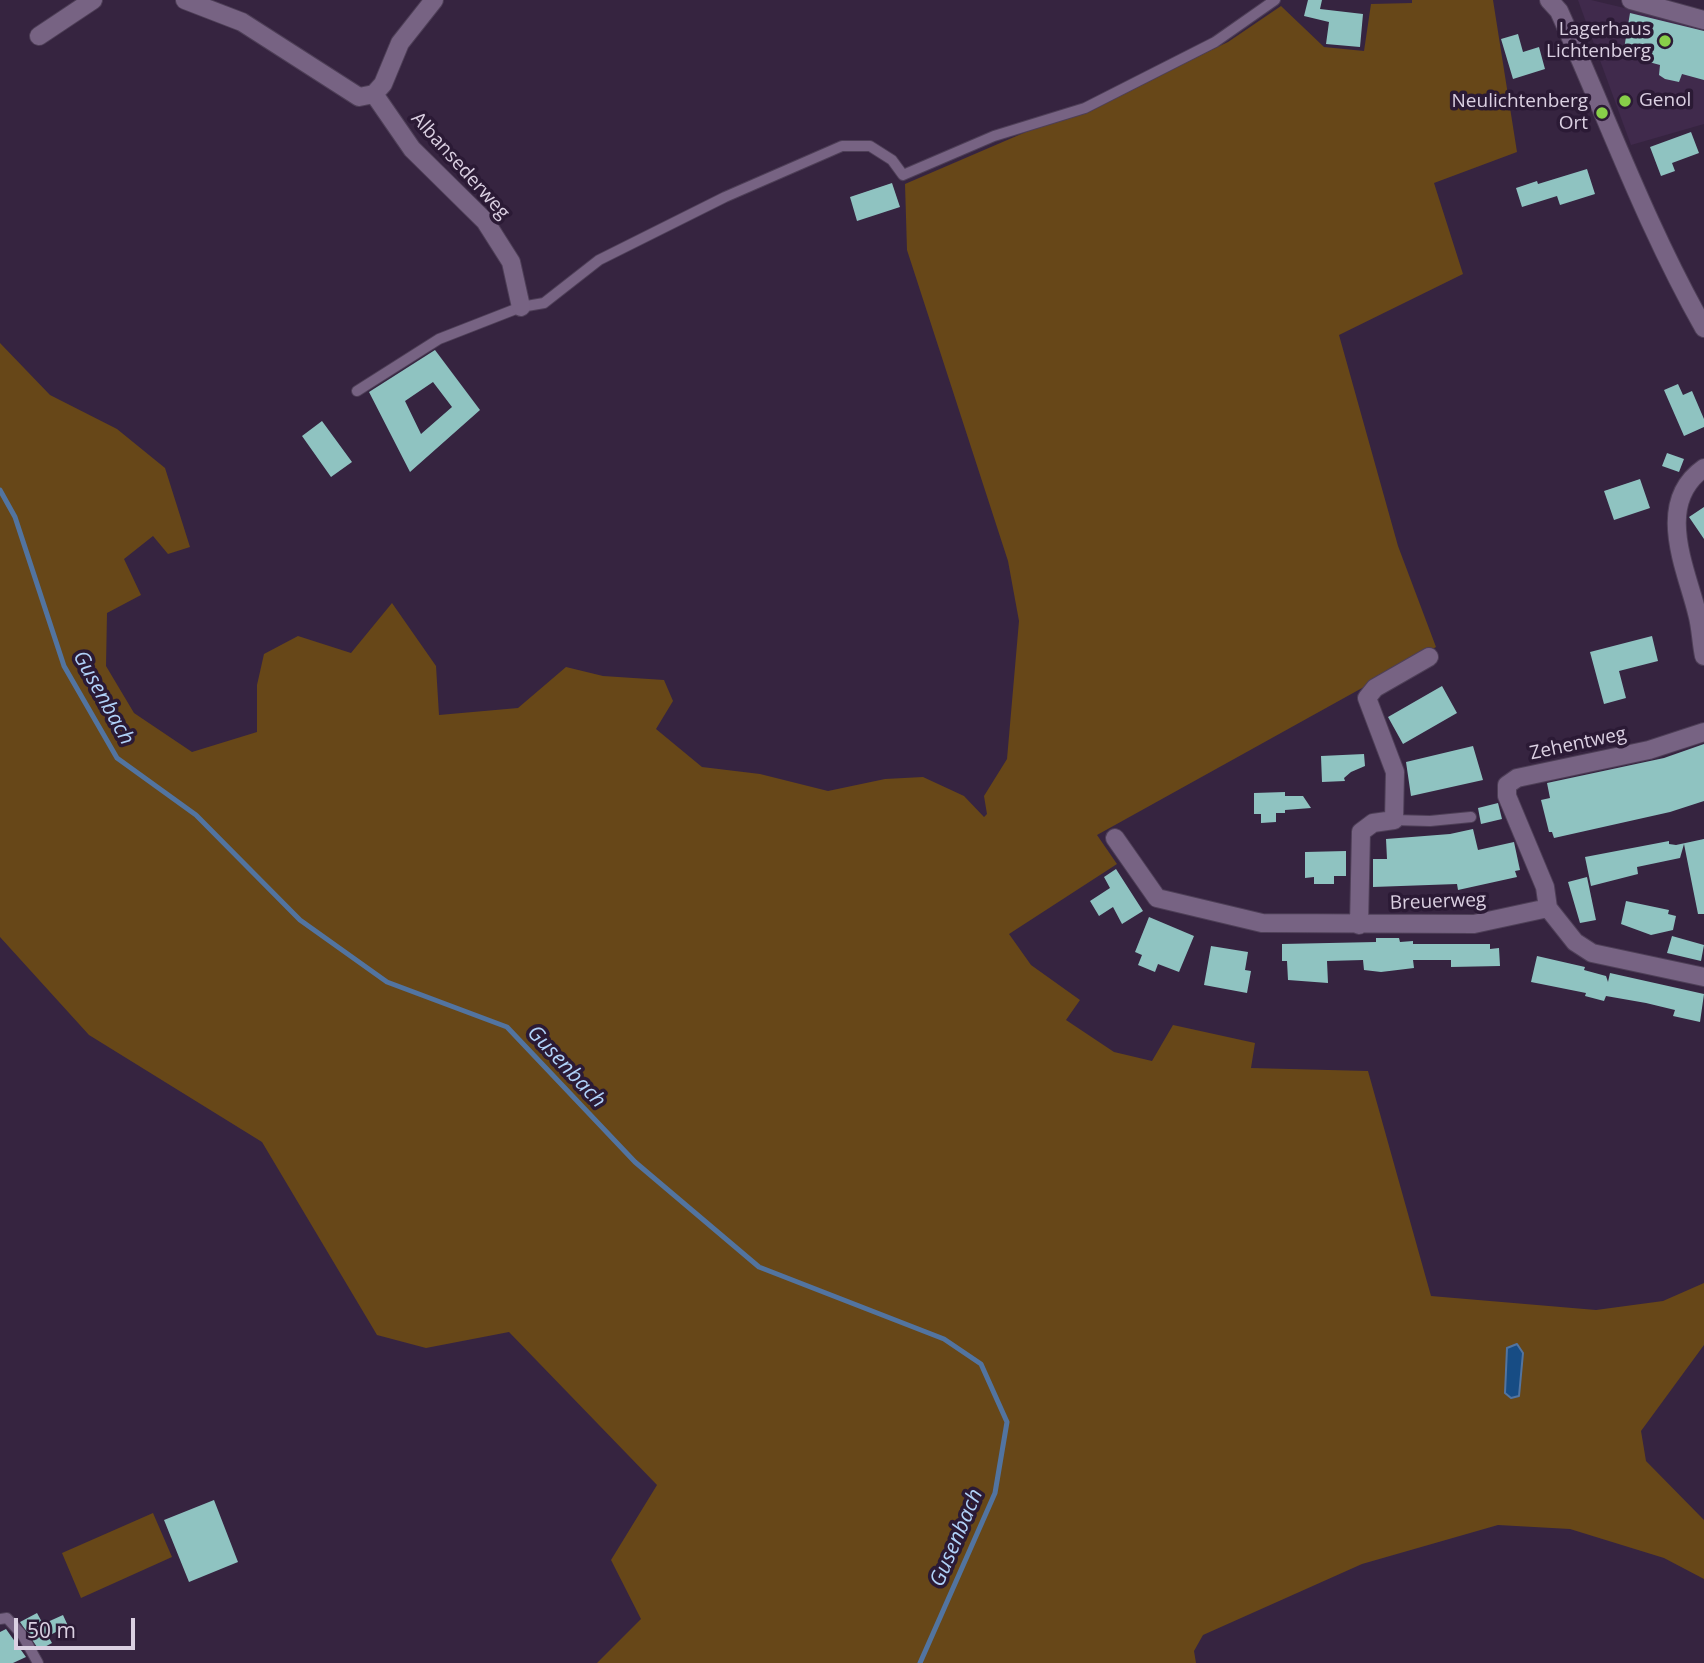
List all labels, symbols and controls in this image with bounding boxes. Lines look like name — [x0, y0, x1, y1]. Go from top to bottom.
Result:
place label: Lagerhaus Lichtenberg — [1546, 19, 1651, 63]
marker: Lagerhaus Lichtenberg — [1657, 33, 1673, 49]
place label: Genol — [1639, 90, 1691, 112]
place label: Neulichtenberg Ort — [1452, 91, 1588, 135]
marker: Genol — [1617, 93, 1633, 109]
marker: Neulichtenberg Ort — [1594, 105, 1610, 121]
street label: Albansederweg — [406, 108, 514, 224]
water label: Gusenbach — [67, 647, 139, 749]
street label: Zehentweg — [1528, 723, 1628, 765]
street label: Breuerweg — [1389, 889, 1487, 915]
water label: Gusenbach — [521, 1021, 611, 1113]
water label: Gusenbach — [925, 1485, 989, 1591]
scale bar — [18, 1604, 138, 1648]
text: 50 m — [27, 1616, 76, 1644]

